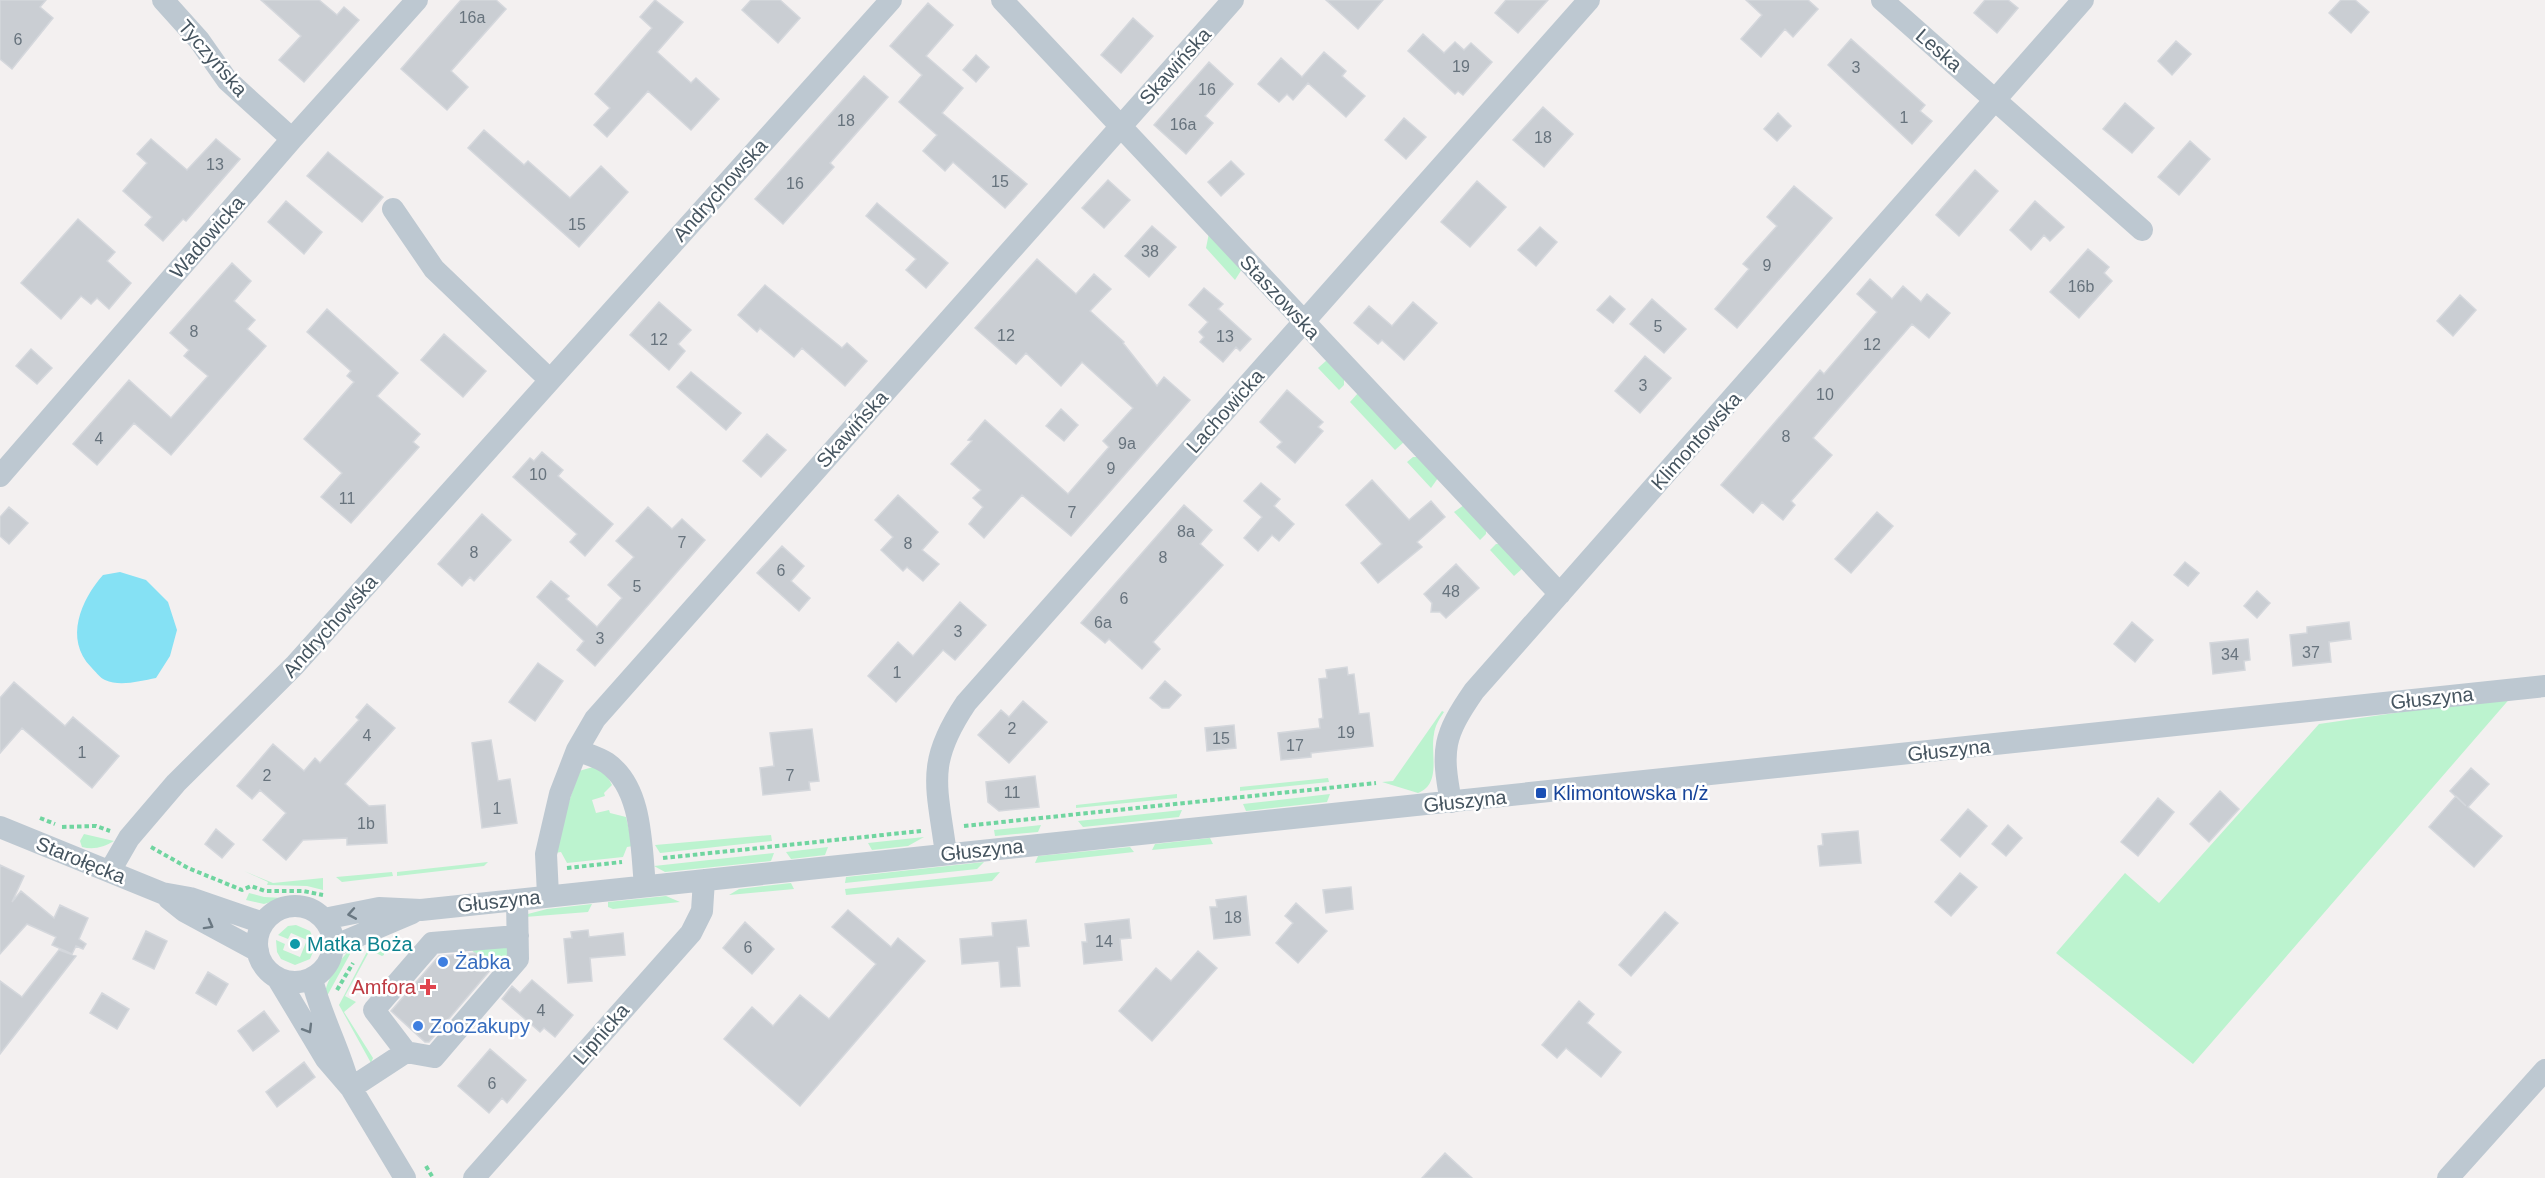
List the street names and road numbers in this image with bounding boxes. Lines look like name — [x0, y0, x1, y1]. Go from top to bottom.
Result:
street label: Tyczyńska — [174, 16, 253, 101]
street label: Skawińska — [1135, 22, 1216, 109]
street label: Leska — [1912, 24, 1967, 76]
street label: Andrychowska — [668, 134, 772, 246]
street label: Wadowicka — [165, 191, 249, 283]
street label: Staszowska — [1236, 250, 1325, 344]
street label: Lachowicka — [1182, 364, 1269, 457]
street label: Skawińska — [812, 385, 893, 472]
street label: Klimontowska — [1647, 387, 1746, 494]
street label: Andrychowska — [278, 570, 382, 682]
street label: Głuszyna — [2389, 683, 2475, 713]
street label: Głuszyna — [1906, 735, 1992, 765]
street label: Głuszyna — [1422, 786, 1508, 816]
street label: Starołęcka — [33, 832, 130, 888]
street label: Głuszyna — [939, 835, 1025, 865]
street label: Głuszyna — [456, 886, 542, 916]
street label: Lipnicka — [569, 998, 634, 1069]

